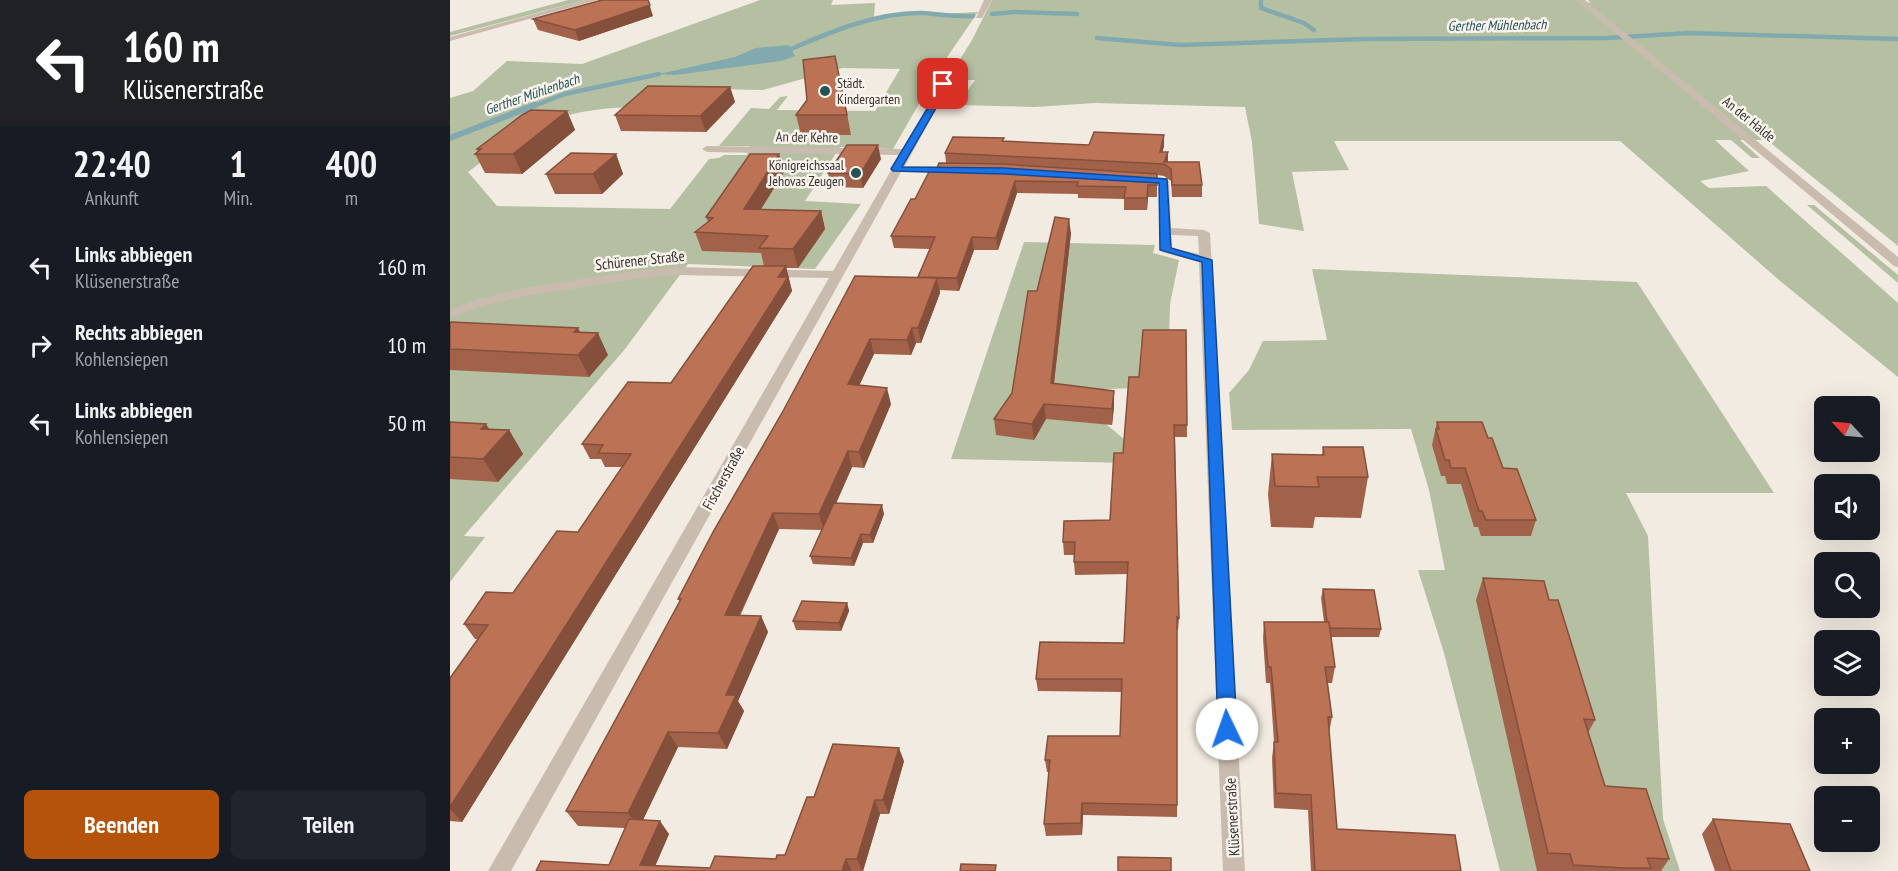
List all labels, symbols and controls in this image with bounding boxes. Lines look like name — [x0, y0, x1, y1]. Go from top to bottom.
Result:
water label: Gerther Mühlenbach — [1448, 15, 1547, 35]
text: 160 m — [123, 19, 220, 74]
icon: left — [24, 24, 102, 102]
pin — [917, 58, 968, 109]
icon: arrive — [926, 67, 959, 100]
water label: Gerther Mühlenbach — [482, 69, 582, 119]
text: Klüsenerstraße — [123, 72, 264, 106]
place label: Städt. Kindergarten — [837, 74, 900, 108]
marker: Städt. Kindergarten — [818, 84, 832, 98]
street label: An der Halde — [1719, 92, 1779, 146]
street label: An der Kehre — [776, 127, 839, 147]
text: 22:40 — [73, 140, 151, 187]
text: 1 — [230, 140, 247, 187]
text: 400 — [326, 140, 377, 187]
place label: Königreichssaal Jehovas Zeugen — [768, 156, 845, 190]
marker: Königreichssaal Jehovas Zeugen — [849, 166, 863, 180]
text: Ankunft — [85, 185, 139, 211]
text: Min. — [223, 185, 253, 211]
text: m — [345, 185, 358, 211]
text: Links abbiegen — [75, 240, 192, 268]
street label: Schürener Straße — [595, 246, 685, 274]
icon: left — [24, 251, 57, 284]
text: 160 m — [377, 253, 426, 281]
text: Klüsenerstraße — [75, 268, 180, 294]
text: Rechts abbiegen — [75, 318, 203, 346]
icon: right — [24, 329, 57, 362]
text: 10 m — [387, 331, 426, 359]
text: Kohlensiepen — [75, 346, 168, 372]
text: Links abbiegen — [75, 396, 192, 424]
north arrow — [1814, 396, 1880, 462]
map controls — [1814, 396, 1880, 852]
icon: left — [24, 407, 57, 440]
text: 50 m — [387, 409, 426, 437]
text: Kohlensiepen — [75, 424, 168, 450]
street label: Fischerstraße — [698, 443, 748, 513]
button: sound — [1814, 474, 1880, 540]
button: search — [1814, 552, 1880, 618]
button: layers — [1814, 630, 1880, 696]
position arrow — [1195, 697, 1259, 761]
button: + — [1814, 708, 1880, 774]
street label: Klüsenerstraße — [1220, 777, 1244, 857]
button: − — [1814, 786, 1880, 852]
button: Beenden — [24, 790, 219, 859]
button: Teilen — [231, 790, 426, 859]

